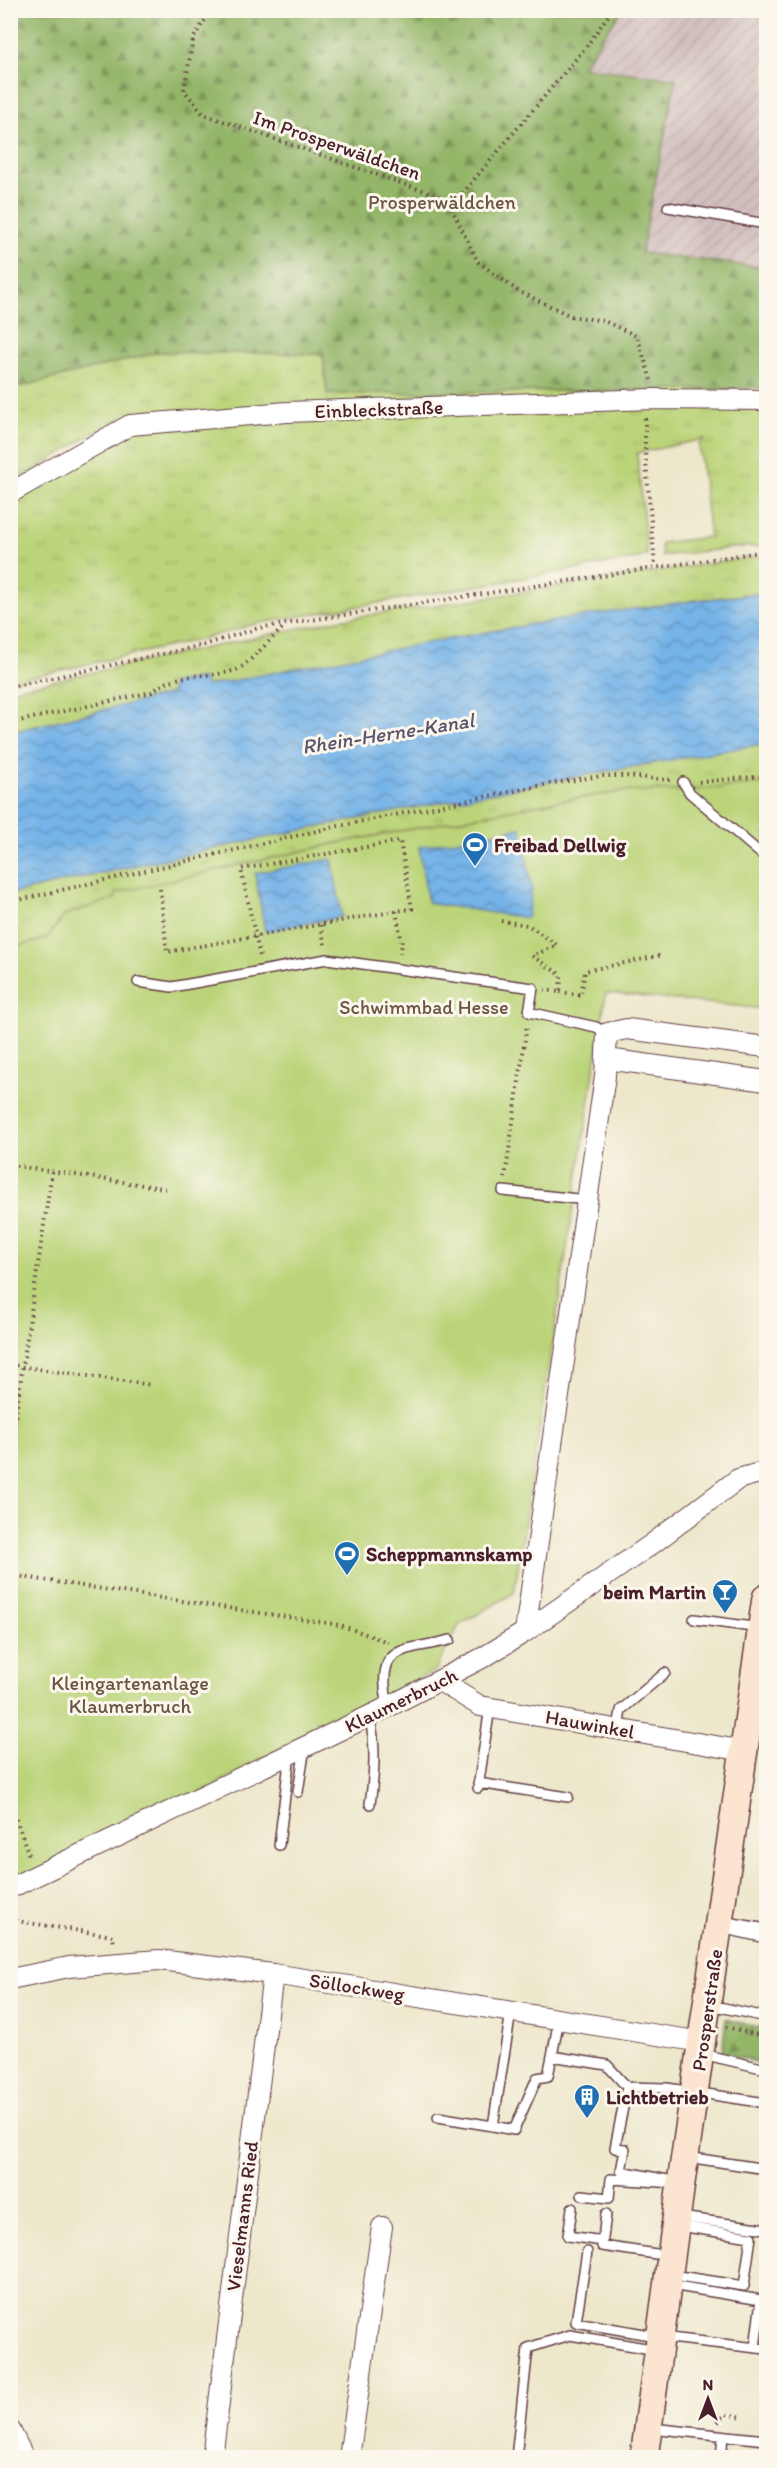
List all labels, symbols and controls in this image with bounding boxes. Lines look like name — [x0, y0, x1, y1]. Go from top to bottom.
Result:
street label: Im Prosperwäldchen — [250, 105, 424, 185]
park label: Prosperwäldchen — [368, 190, 516, 214]
street label: Einbleckstraße — [314, 395, 444, 423]
water label: Rhein-Herne-Kanal — [300, 707, 478, 759]
sports icon: Freibad Dellwig — [460, 830, 490, 868]
place label: Freibad Dellwig — [494, 833, 627, 858]
park label: Schwimmbad Hesse — [339, 995, 509, 1019]
sports icon: Scheppmannskamp — [332, 1539, 362, 1577]
place label: Scheppmannskamp — [366, 1542, 533, 1567]
bar icon: beim Martin — [710, 1577, 740, 1615]
place label: beim Martin — [603, 1580, 706, 1604]
street label: Klaumerbruch — [341, 1662, 462, 1738]
park label: Kleingartenanlage Klaumerbruch — [51, 1671, 209, 1718]
street label: Hauwinkel — [544, 1704, 637, 1744]
street label: Prosperstraße — [687, 1947, 727, 2073]
street label: Söllockweg — [308, 1968, 407, 2006]
building icon: Lichtbetrieb — [572, 2082, 602, 2120]
place label: Lichtbetrieb — [606, 2085, 709, 2109]
street label: Vieselmanns Ried — [221, 2139, 263, 2293]
north arrow — [678, 2369, 738, 2429]
text: N — [703, 2375, 713, 2394]

